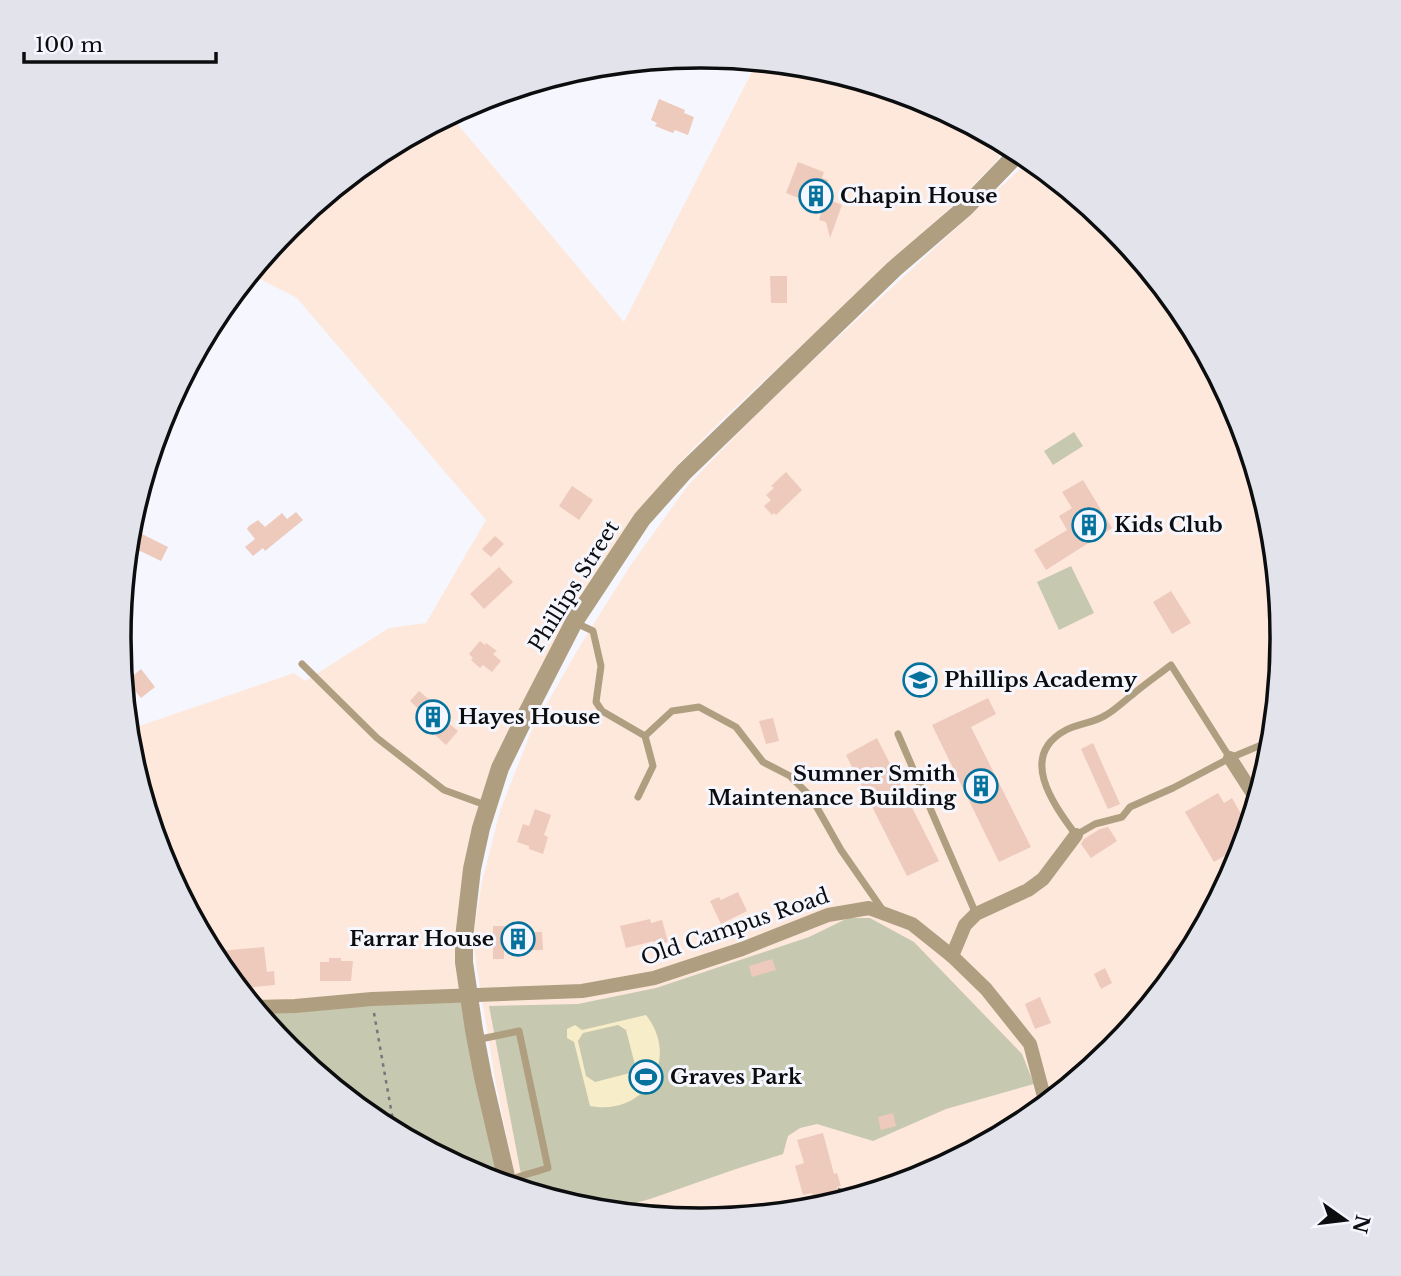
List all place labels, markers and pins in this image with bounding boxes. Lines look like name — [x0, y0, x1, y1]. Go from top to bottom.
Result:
building icon: Chapin House — [797, 177, 835, 215]
place label: Chapin House — [840, 183, 998, 209]
building icon: Kids Club — [1070, 506, 1108, 544]
place label: Kids Club — [1114, 512, 1223, 538]
school or university icon: Phillips Academy — [901, 661, 939, 699]
place label: Phillips Academy — [944, 667, 1137, 693]
building icon: Hayes House — [414, 698, 452, 736]
place label: Hayes House — [458, 704, 600, 730]
place label: Sumner Smith Maintenance Building — [708, 761, 957, 811]
building icon: Sumner Smith Maintenance Building — [962, 767, 1000, 805]
building icon: Farrar House — [499, 920, 537, 958]
place label: Farrar House — [349, 926, 494, 952]
sports icon: Graves Park — [627, 1058, 665, 1096]
place label: Graves Park — [670, 1064, 803, 1090]

